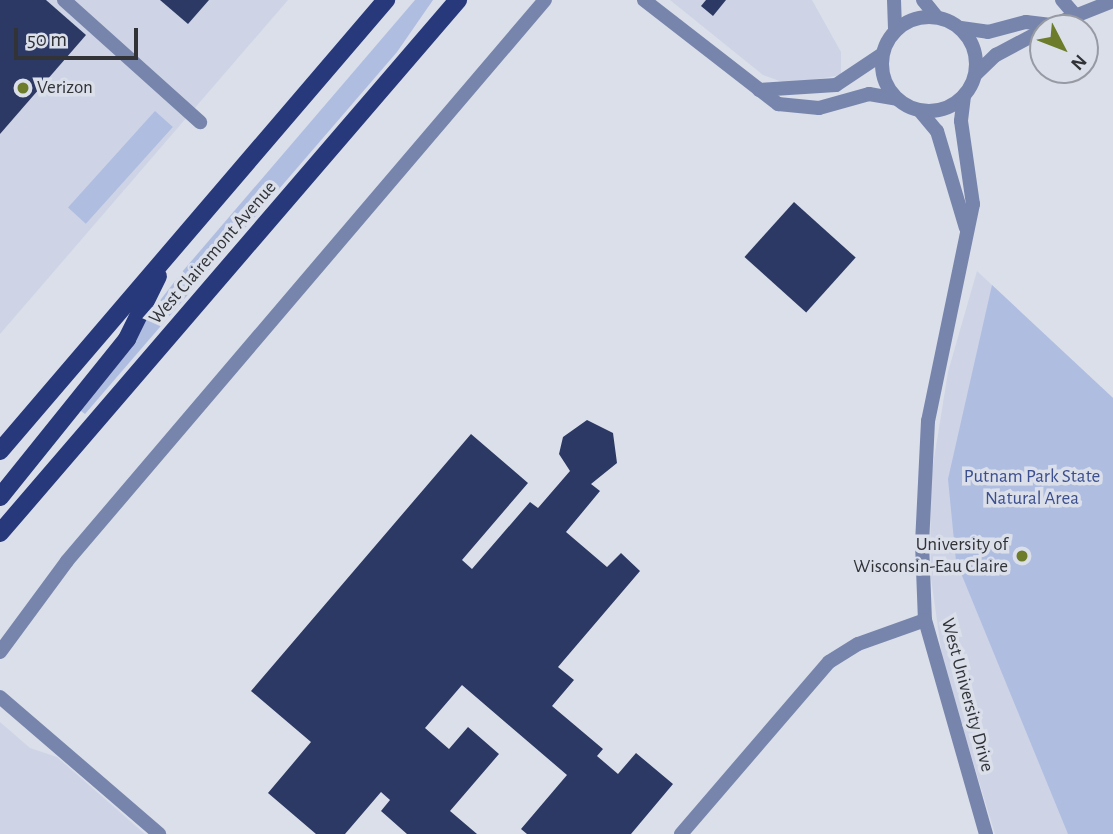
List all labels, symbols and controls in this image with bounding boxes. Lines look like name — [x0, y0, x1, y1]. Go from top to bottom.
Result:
scale bar — [18, 14, 142, 58]
north arrow — [1029, 14, 1099, 84]
text: 50 m — [27, 29, 67, 50]
text: N — [1067, 51, 1090, 73]
place label: Verizon — [37, 77, 93, 99]
marker: Verizon — [15, 80, 31, 96]
street label: West Clairemont Avenue — [144, 177, 282, 329]
park label: Putnam Park State Natural Area — [964, 466, 1100, 510]
place label: University of Wisconsin-Eau Claire — [853, 534, 1008, 578]
marker: University of Wisconsin-Eau Claire — [1014, 548, 1030, 564]
street label: West University Drive — [936, 616, 998, 774]

